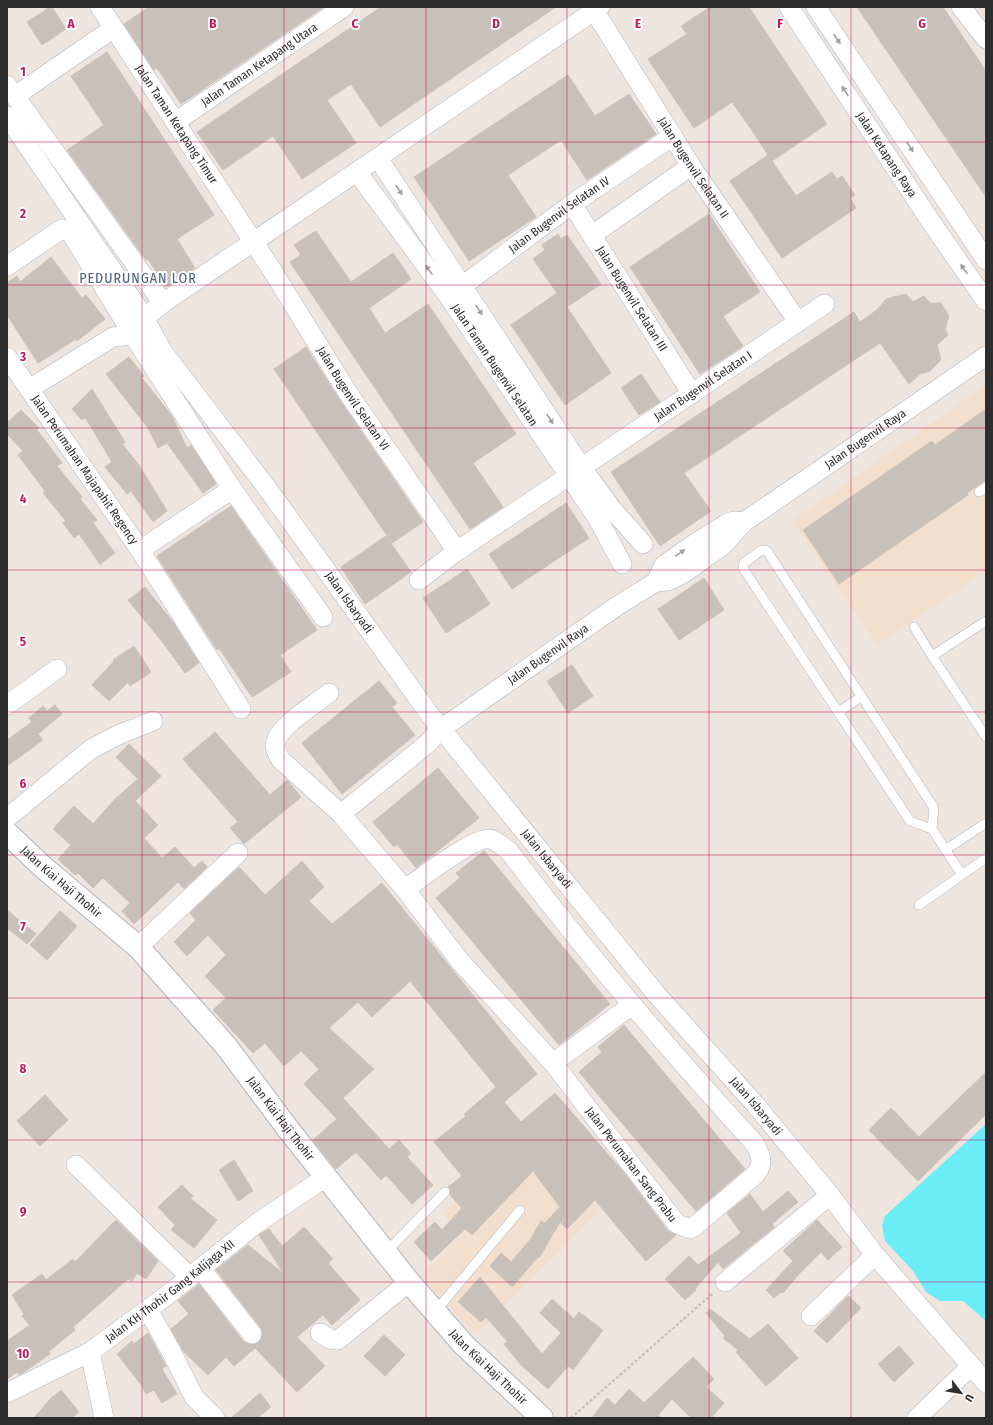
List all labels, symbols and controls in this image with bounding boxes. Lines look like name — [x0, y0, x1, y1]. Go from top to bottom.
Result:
text: A — [66, 16, 75, 31]
text: B — [209, 16, 217, 31]
text: C — [352, 16, 359, 31]
text: D — [492, 16, 500, 31]
text: E — [635, 16, 641, 31]
text: F — [777, 16, 783, 31]
text: G — [918, 16, 926, 31]
street label: Jalan Taman Ketapang Utara — [198, 20, 320, 109]
one-way arrow — [833, 34, 841, 45]
street label: Jalan Taman Ketapang Timur — [133, 62, 221, 187]
text: 1 — [20, 64, 26, 79]
one-way arrow — [841, 86, 849, 97]
street label: Jalan Ketapang Raya — [853, 109, 920, 200]
street label: Jalan Bugenvil Selatan II — [655, 114, 732, 221]
one-way arrow — [906, 142, 914, 152]
street label: Jalan Bugenvil Selatan IV — [506, 173, 613, 256]
one-way arrow — [395, 185, 403, 195]
text: 2 — [19, 206, 26, 221]
street label: Jalan Bugenvil Selatan III — [593, 244, 670, 354]
one-way arrow — [960, 264, 968, 274]
one-way arrow — [425, 265, 434, 276]
district label: PEDURUNGAN LOR — [79, 270, 197, 287]
street label: Jalan Taman Bugenvil Selatan — [449, 301, 541, 429]
one-way arrow — [475, 305, 483, 315]
street label: Jalan Bugenvil Selatan VI — [314, 344, 392, 453]
street label: Jalan Bugenvil Selatan I — [651, 348, 755, 424]
text: 3 — [19, 349, 26, 364]
street label: Jalan Perumahan Majapahit Regency — [28, 393, 141, 548]
street label: Jalan Bugenvil Raya — [822, 406, 909, 472]
one-way arrow — [546, 414, 554, 424]
text: 4 — [20, 491, 27, 506]
one-way arrow — [675, 549, 686, 557]
street label: Jalan Isbaryadi — [322, 569, 376, 636]
street label: Jalan Bugenvil Raya — [505, 621, 591, 687]
text: 5 — [20, 634, 26, 649]
text: 6 — [20, 776, 27, 791]
street label: Jalan Isbaryadi — [518, 826, 575, 891]
street label: Jalan Kiai Haji Thohir — [18, 843, 105, 921]
text: 7 — [20, 919, 26, 934]
text: 8 — [20, 1061, 27, 1076]
street label: Jalan Kiai Haji Thohir — [244, 1074, 318, 1164]
street label: Jalan Isbaryadi — [727, 1074, 785, 1138]
street label: Jalan Perumahan Sang Prabu — [583, 1104, 680, 1225]
text: 9 — [20, 1204, 27, 1219]
street label: Jalan KH Thohir Gang Kalijaga XII — [103, 1237, 237, 1345]
street label: Jalan Kiai Haji Thohir — [447, 1326, 530, 1408]
text: 10 — [17, 1346, 29, 1361]
north arrow — [941, 1373, 981, 1413]
text: U — [962, 1392, 976, 1404]

